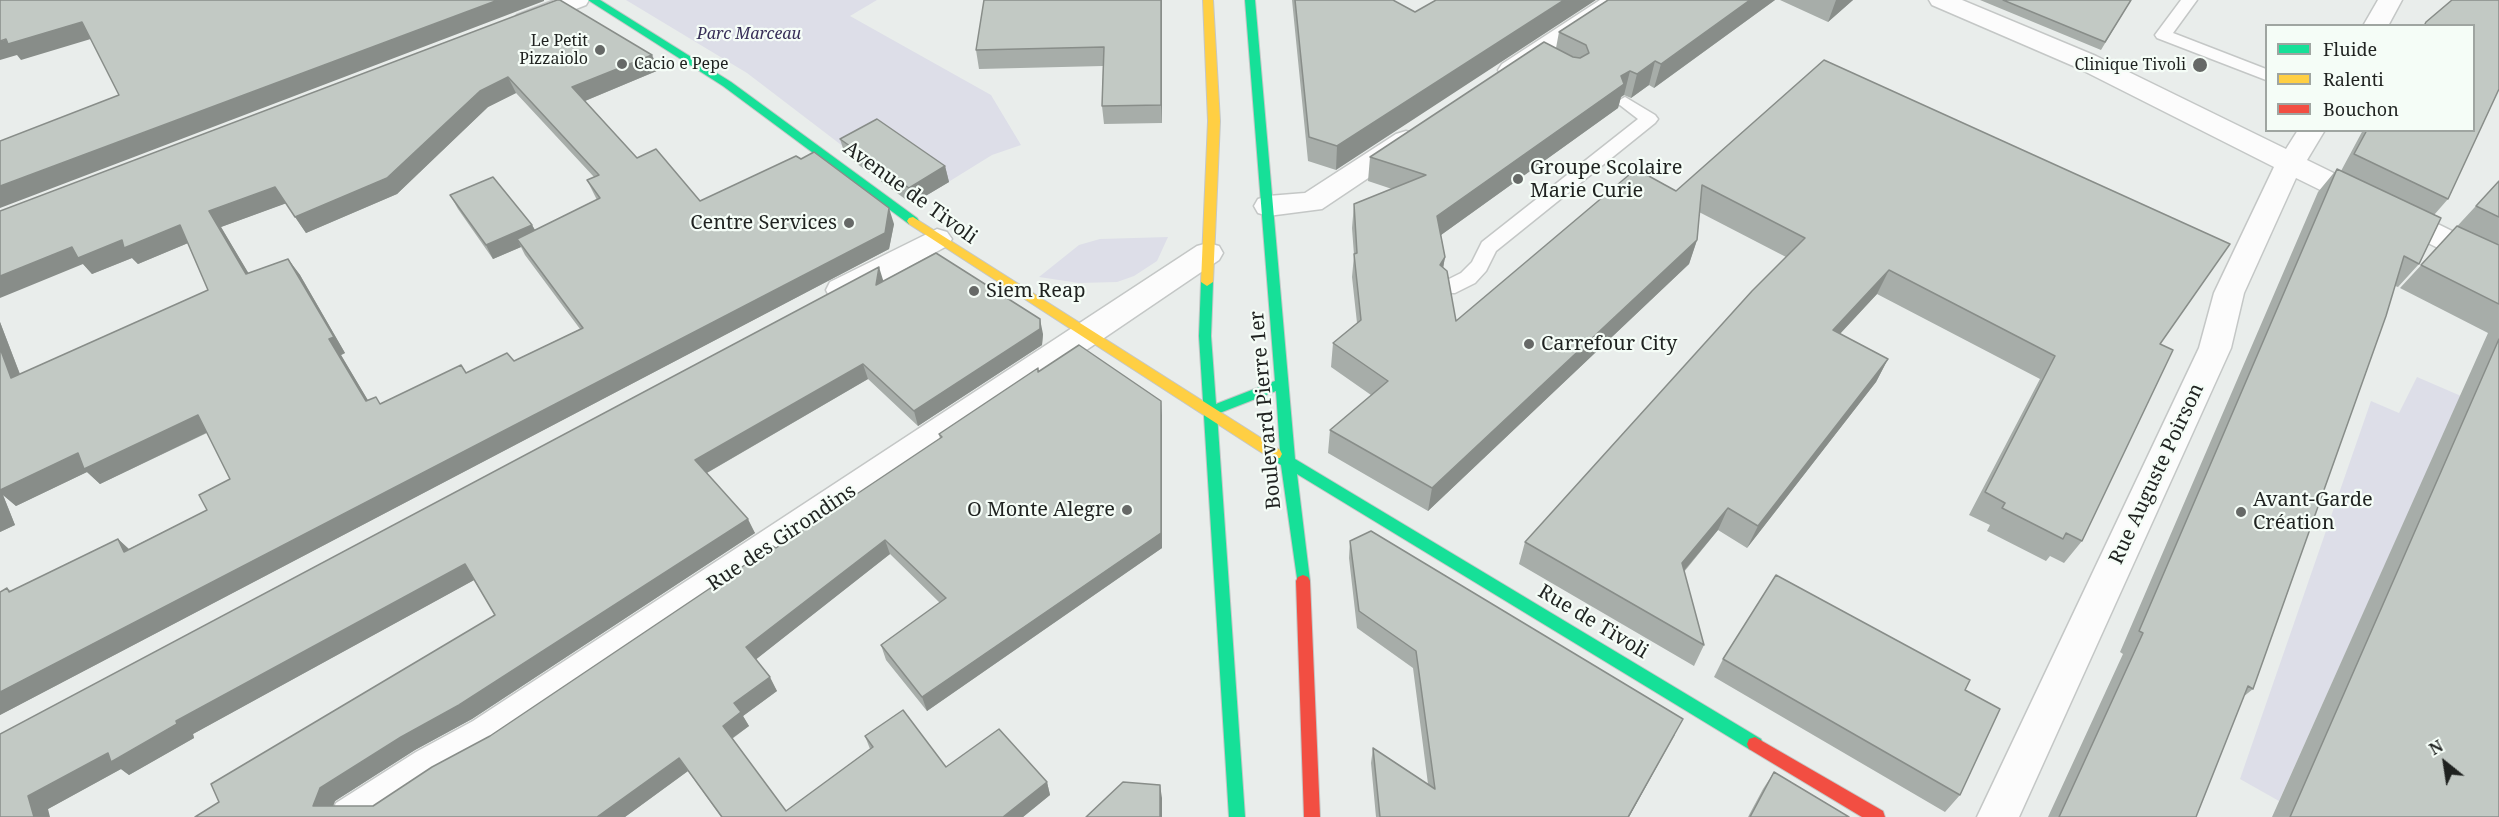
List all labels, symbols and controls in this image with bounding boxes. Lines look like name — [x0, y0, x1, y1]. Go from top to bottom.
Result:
park label: Parc Marceau — [697, 24, 801, 44]
legend — [2265, 24, 2475, 132]
place label: Le Petit Pizzaiolo — [519, 31, 588, 69]
text: Fluide — [2323, 37, 2377, 61]
marker: Le Petit Pizzaiolo — [593, 43, 607, 57]
place label: Cacio e Pepe — [634, 54, 729, 74]
place label: Clinique Tivoli — [2074, 55, 2186, 75]
marker: Clinique Tivoli — [2191, 56, 2209, 74]
marker: Cacio e Pepe — [615, 57, 629, 71]
text: Ralenti — [2323, 67, 2384, 91]
text: Bouchon — [2323, 97, 2399, 121]
street label: Avenue de Tivoli — [839, 136, 981, 250]
place label: Groupe Scolaire Marie Curie — [1530, 156, 1682, 203]
marker: Groupe Scolaire Marie Curie — [1511, 172, 1525, 186]
place label: Centre Services — [690, 211, 837, 235]
marker: Centre Services — [842, 216, 856, 230]
place label: Siem Reap — [986, 279, 1085, 303]
marker: Siem Reap — [967, 284, 981, 298]
street label: Boulevard Pierre 1er — [1245, 310, 1287, 510]
place label: Carrefour City — [1541, 332, 1677, 356]
marker: Carrefour City — [1522, 337, 1536, 351]
street label: Rue Auguste Poirson — [2105, 380, 2209, 568]
street label: Rue des Girondins — [703, 479, 861, 597]
place label: Avant-Garde Création — [2253, 488, 2373, 535]
place label: O Monte Alegre — [967, 498, 1115, 522]
marker: O Monte Alegre — [1120, 503, 1134, 517]
marker: Avant-Garde Création — [2234, 505, 2248, 519]
street label: Rue de Tivoli — [1534, 580, 1652, 664]
north arrow — [2415, 733, 2475, 793]
text: N — [2425, 735, 2447, 760]

